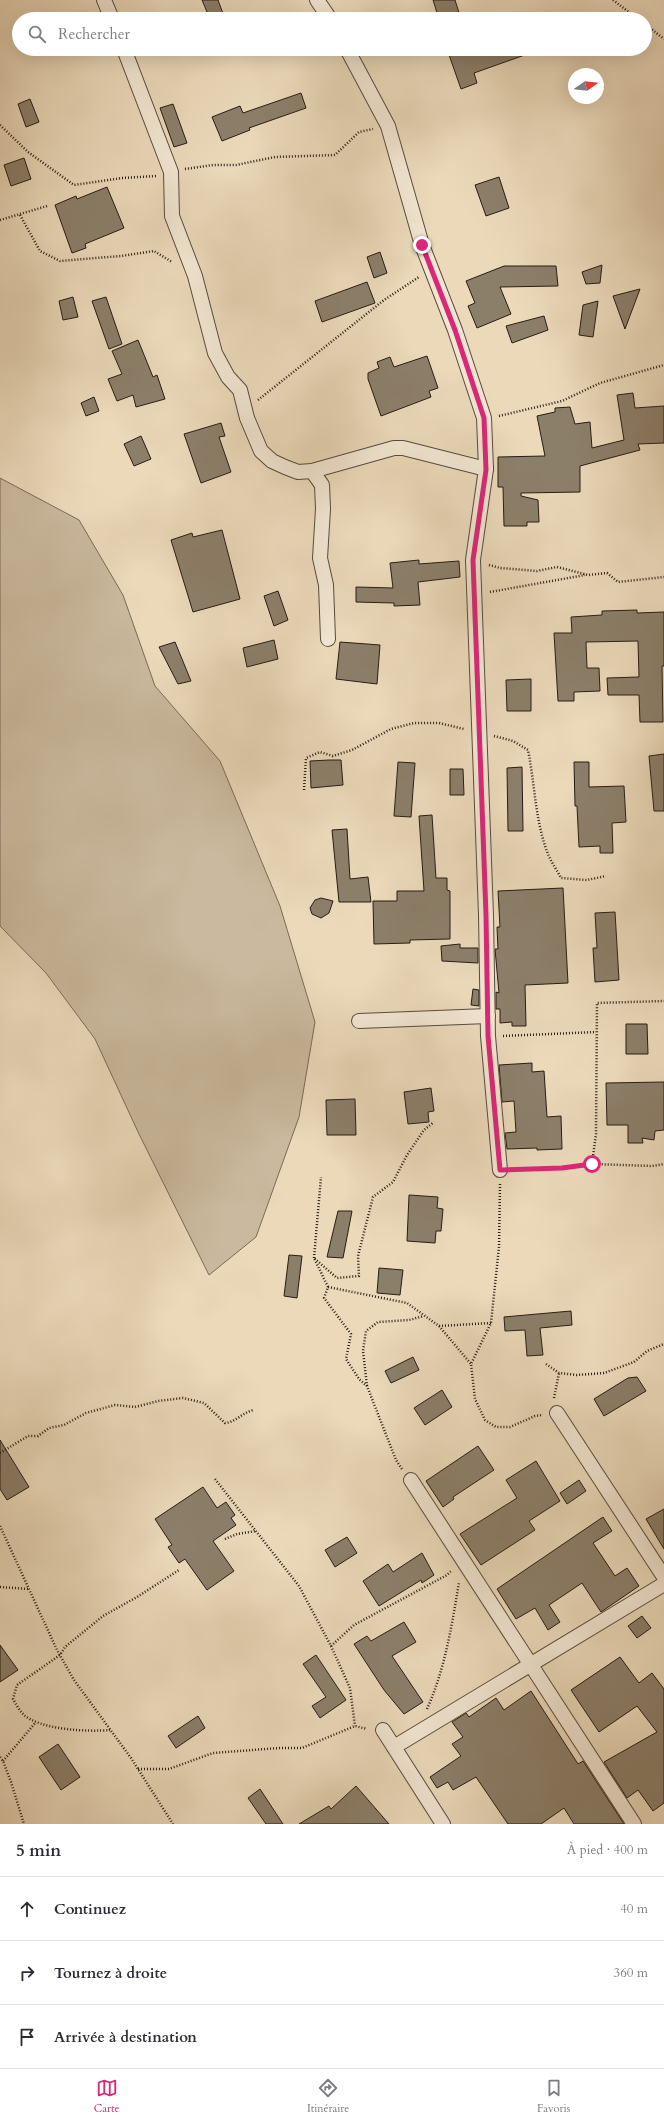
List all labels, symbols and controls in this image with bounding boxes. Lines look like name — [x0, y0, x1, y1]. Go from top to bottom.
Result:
search box — [12, 12, 652, 56]
icon: search — [26, 23, 48, 45]
text: Rechercher — [58, 24, 130, 44]
north arrow — [568, 68, 604, 104]
route end — [413, 236, 431, 254]
route start — [583, 1155, 601, 1173]
text: 5 min — [16, 1839, 61, 1862]
text: À pied · 400 m — [567, 1841, 648, 1859]
icon: ahead — [16, 1898, 38, 1920]
text: Continuez — [54, 1899, 126, 1919]
text: 40 m — [620, 1900, 648, 1918]
icon: right — [16, 1962, 38, 1984]
text: Tournez à droite — [54, 1963, 167, 1983]
text: 360 m — [614, 1964, 648, 1982]
icon: arrive — [16, 2026, 38, 2048]
text: Arrivée à destination — [54, 2027, 197, 2047]
tab: Carte — [94, 2077, 119, 2116]
tab: Itinéraire — [307, 2077, 349, 2116]
tab: Favoris — [537, 2077, 570, 2116]

